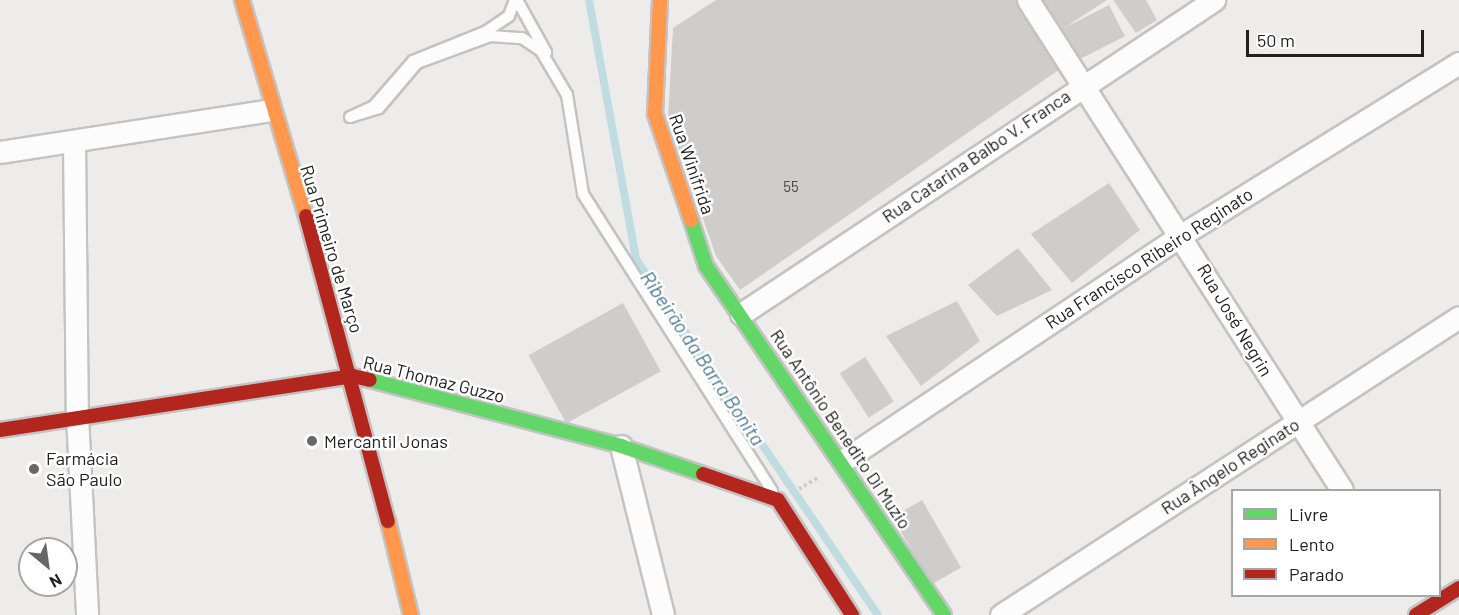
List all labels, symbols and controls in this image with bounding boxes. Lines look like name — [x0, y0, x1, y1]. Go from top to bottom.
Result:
scale bar — [1249, 18, 1428, 56]
text: 50 m — [1257, 29, 1295, 51]
street label: Rua Catarina Balbo V. Franca — [878, 85, 1074, 227]
street label: Rua Winifrida — [665, 111, 719, 217]
street label: Rua Primeiro de Março — [296, 162, 368, 336]
house number: 55 — [783, 178, 799, 196]
street label: Rua Francisco Ribeiro Reginato — [1041, 183, 1257, 333]
street label: Rua José Negrin — [1193, 260, 1277, 380]
water label: Ribeirão da Barra Bonita — [636, 266, 770, 450]
street label: Rua Antônio Benedito Di Muzio — [766, 325, 916, 533]
street label: Rua Thomaz Guzzo — [361, 351, 507, 407]
street label: Rua Ângelo Reginato — [1157, 413, 1303, 519]
place label: Mercantil Jonas — [324, 430, 448, 452]
marker: Mercantil Jonas — [305, 434, 319, 448]
place label: Farmácia São Paulo — [46, 448, 122, 490]
marker: Farmácia São Paulo — [27, 462, 41, 476]
legend — [1231, 489, 1441, 597]
text: Livre — [1289, 503, 1328, 525]
text: Lento — [1289, 533, 1335, 555]
north arrow — [18, 537, 78, 597]
text: Parado — [1289, 563, 1344, 585]
text: N — [47, 571, 65, 592]

